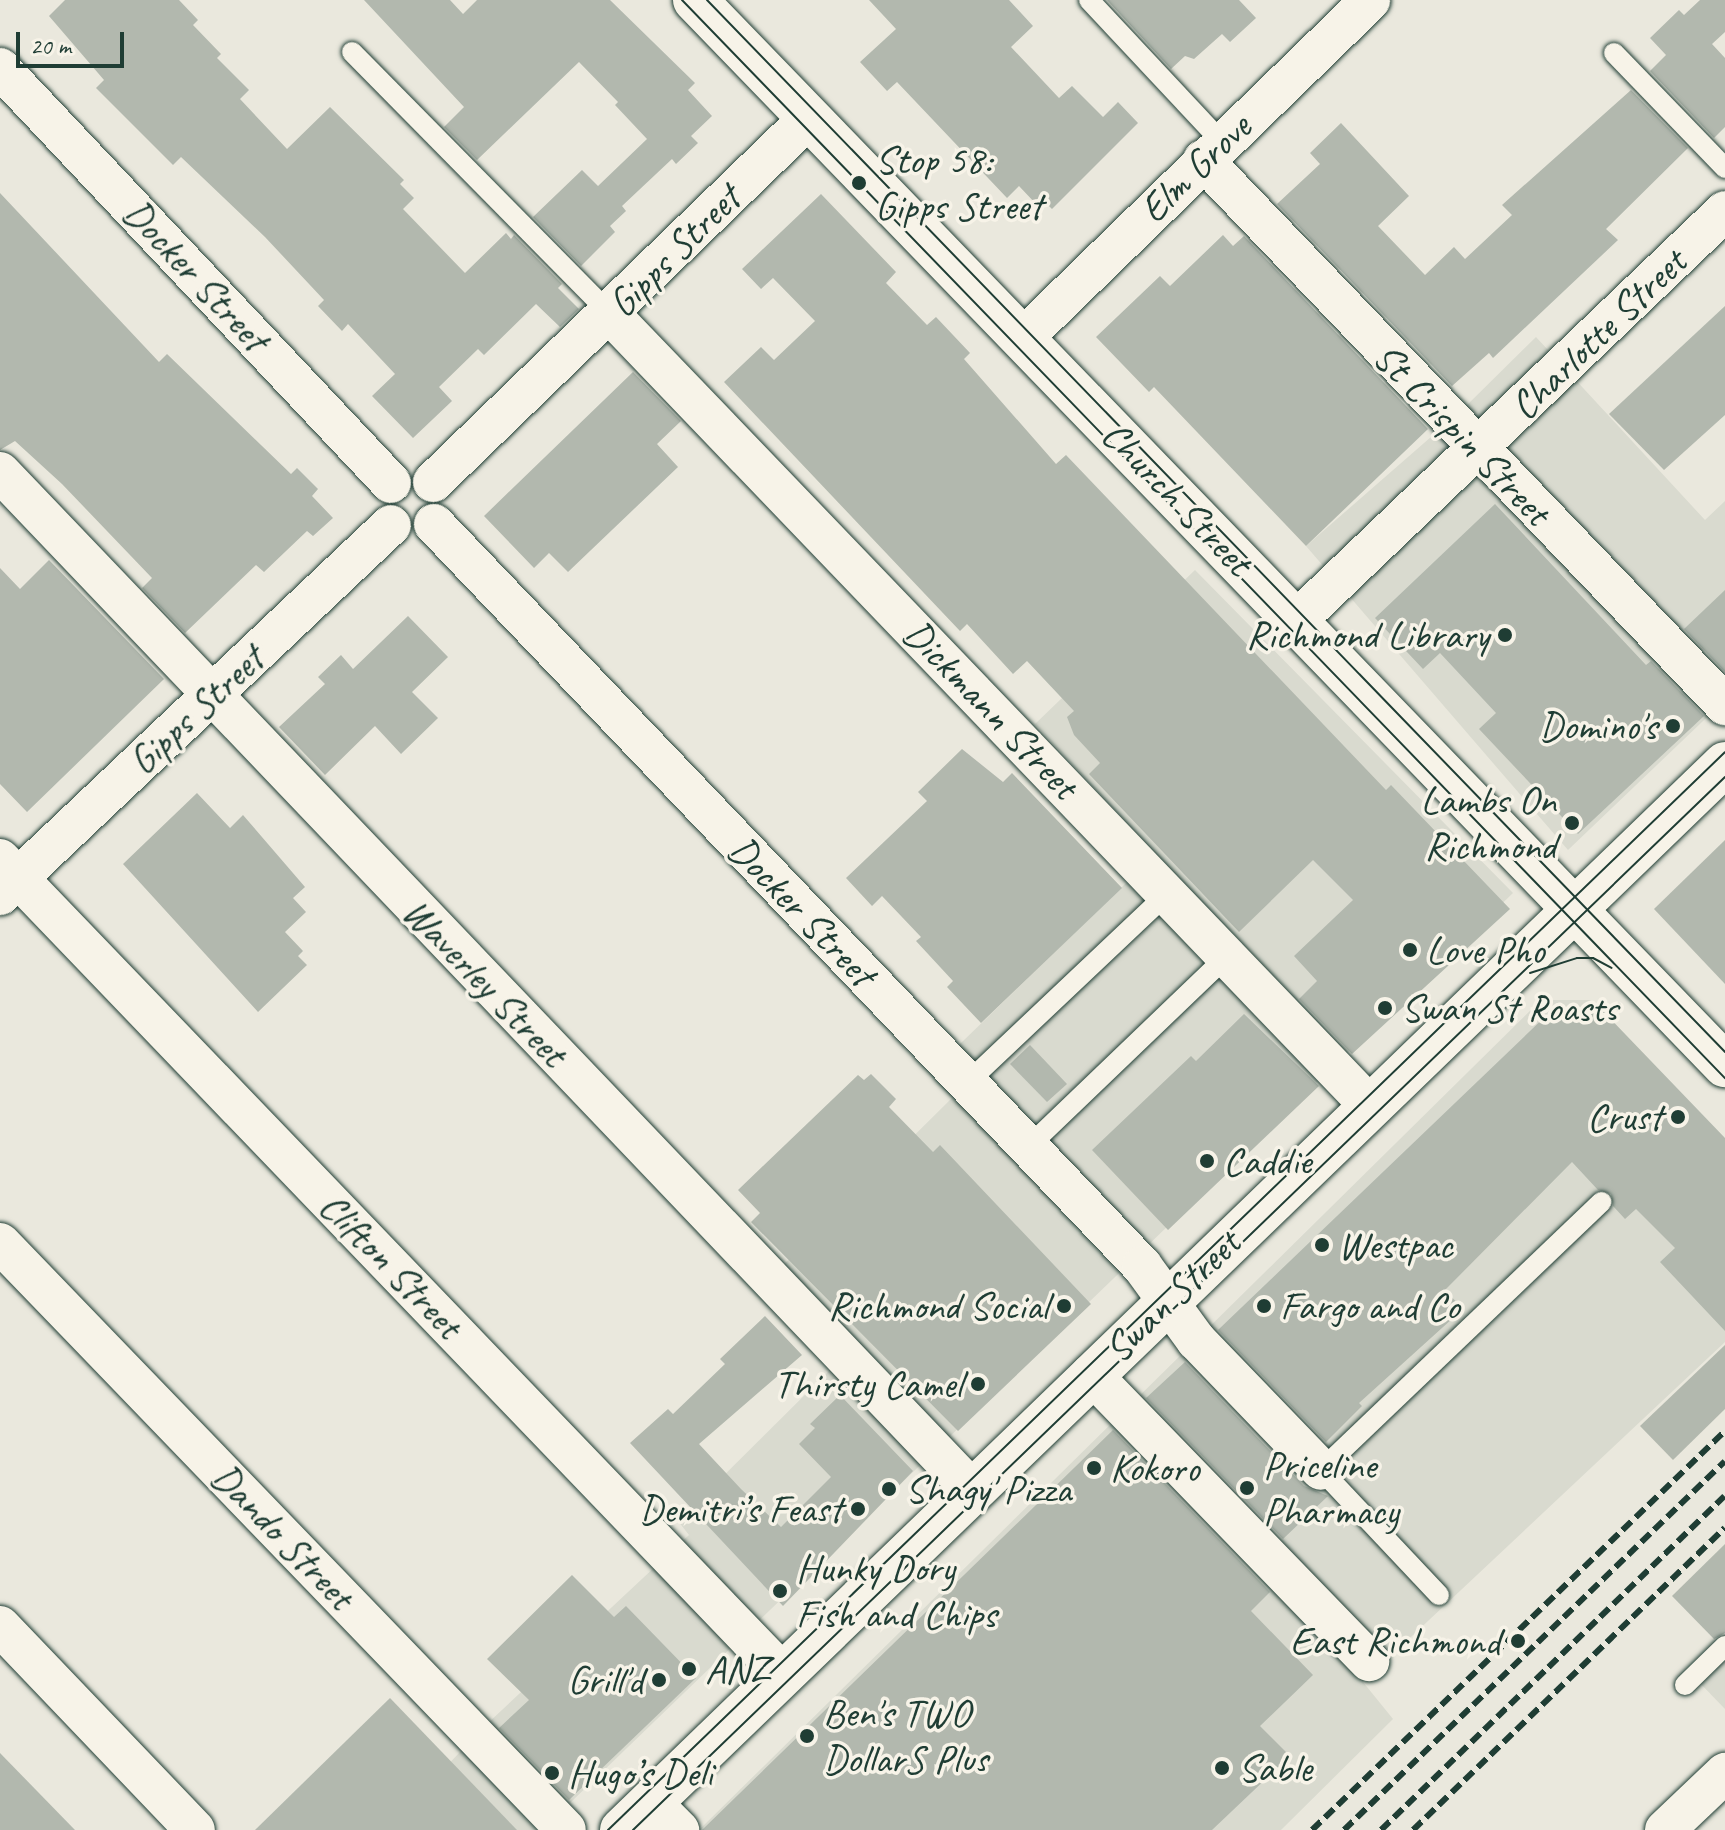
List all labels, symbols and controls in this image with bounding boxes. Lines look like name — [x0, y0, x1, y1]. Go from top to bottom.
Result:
scale bar — [20, 16, 128, 66]
text: 20 m — [30, 31, 71, 61]
street label: Elm Grove — [1129, 103, 1261, 233]
place label: Stop 58: Gipps Street — [875, 136, 1043, 230]
marker: Stop 58: Gipps Street — [850, 174, 868, 192]
street label: Gipps Street — [598, 175, 750, 327]
street label: Docker Street — [113, 189, 279, 361]
street label: Charlotte Street — [1500, 238, 1696, 430]
street label: St Crispin Street — [1363, 333, 1561, 535]
street label: Church Street — [1091, 411, 1263, 585]
street label: Dickmann Street — [893, 609, 1089, 809]
place label: Richmond Library — [1247, 611, 1489, 659]
marker: Richmond Library — [1496, 626, 1514, 644]
street label: Gipps Street — [118, 635, 274, 785]
place label: Domino's — [1539, 702, 1657, 750]
marker: Domino's — [1664, 717, 1682, 735]
place label: Lambs On Richmond — [1421, 776, 1556, 870]
marker: Lambs On Richmond — [1563, 814, 1581, 832]
street label: Docker Street — [719, 826, 885, 996]
street label: Waverley Street — [393, 888, 577, 1076]
place label: Love Pho — [1426, 926, 1545, 974]
marker: Love Pho — [1401, 941, 1419, 959]
place label: Swan St Roasts — [1401, 984, 1620, 1032]
marker: Swan St Roasts — [1376, 999, 1394, 1017]
place label: Crust — [1587, 1093, 1662, 1141]
marker: Crust — [1669, 1108, 1687, 1126]
place label: Caddie — [1223, 1137, 1311, 1185]
marker: Caddie — [1198, 1152, 1216, 1170]
street label: Clifton Street — [309, 1182, 473, 1348]
street label: Swan Street — [1094, 1219, 1250, 1373]
place label: Westpac — [1338, 1221, 1452, 1269]
marker: Westpac — [1313, 1236, 1331, 1254]
place label: Richmond Social — [829, 1282, 1048, 1330]
place label: Fargo and Co — [1280, 1282, 1461, 1330]
marker: Richmond Social — [1055, 1297, 1073, 1315]
marker: Fargo and Co — [1255, 1297, 1273, 1315]
place label: Thirsty Camel — [774, 1360, 962, 1408]
marker: Thirsty Camel — [969, 1375, 987, 1393]
place label: Priceline Pharmacy — [1263, 1441, 1399, 1535]
place label: Kokoro — [1110, 1444, 1199, 1492]
street label: Dando Street — [201, 1453, 365, 1619]
marker: Kokoro — [1085, 1459, 1103, 1477]
place label: Shagy' Pizza — [905, 1465, 1071, 1513]
marker: Priceline Pharmacy — [1238, 1479, 1256, 1497]
marker: Shagy' Pizza — [880, 1480, 898, 1498]
place label: Demitri’s Feast — [639, 1485, 842, 1533]
marker: Demitri’s Feast — [849, 1500, 867, 1518]
place label: Hunky Dory Fish and Chips — [796, 1544, 998, 1638]
marker: Hunky Dory Fish and Chips — [771, 1582, 789, 1600]
place label: East Richmond — [1293, 1617, 1500, 1665]
marker: East Richmond — [1507, 1630, 1529, 1652]
place label: ANZ — [705, 1645, 770, 1693]
place label: Grill'd — [568, 1656, 643, 1704]
marker: ANZ — [680, 1660, 698, 1678]
marker: Grill'd — [650, 1671, 668, 1689]
place label: Ben's TWO DollarS Plus — [823, 1689, 988, 1783]
marker: Ben's TWO DollarS Plus — [798, 1727, 816, 1745]
place label: Sable — [1238, 1744, 1312, 1792]
place label: Hugo’s Deli — [568, 1749, 713, 1797]
marker: Sable — [1213, 1759, 1231, 1777]
marker: Hugo’s Deli — [543, 1764, 561, 1782]

